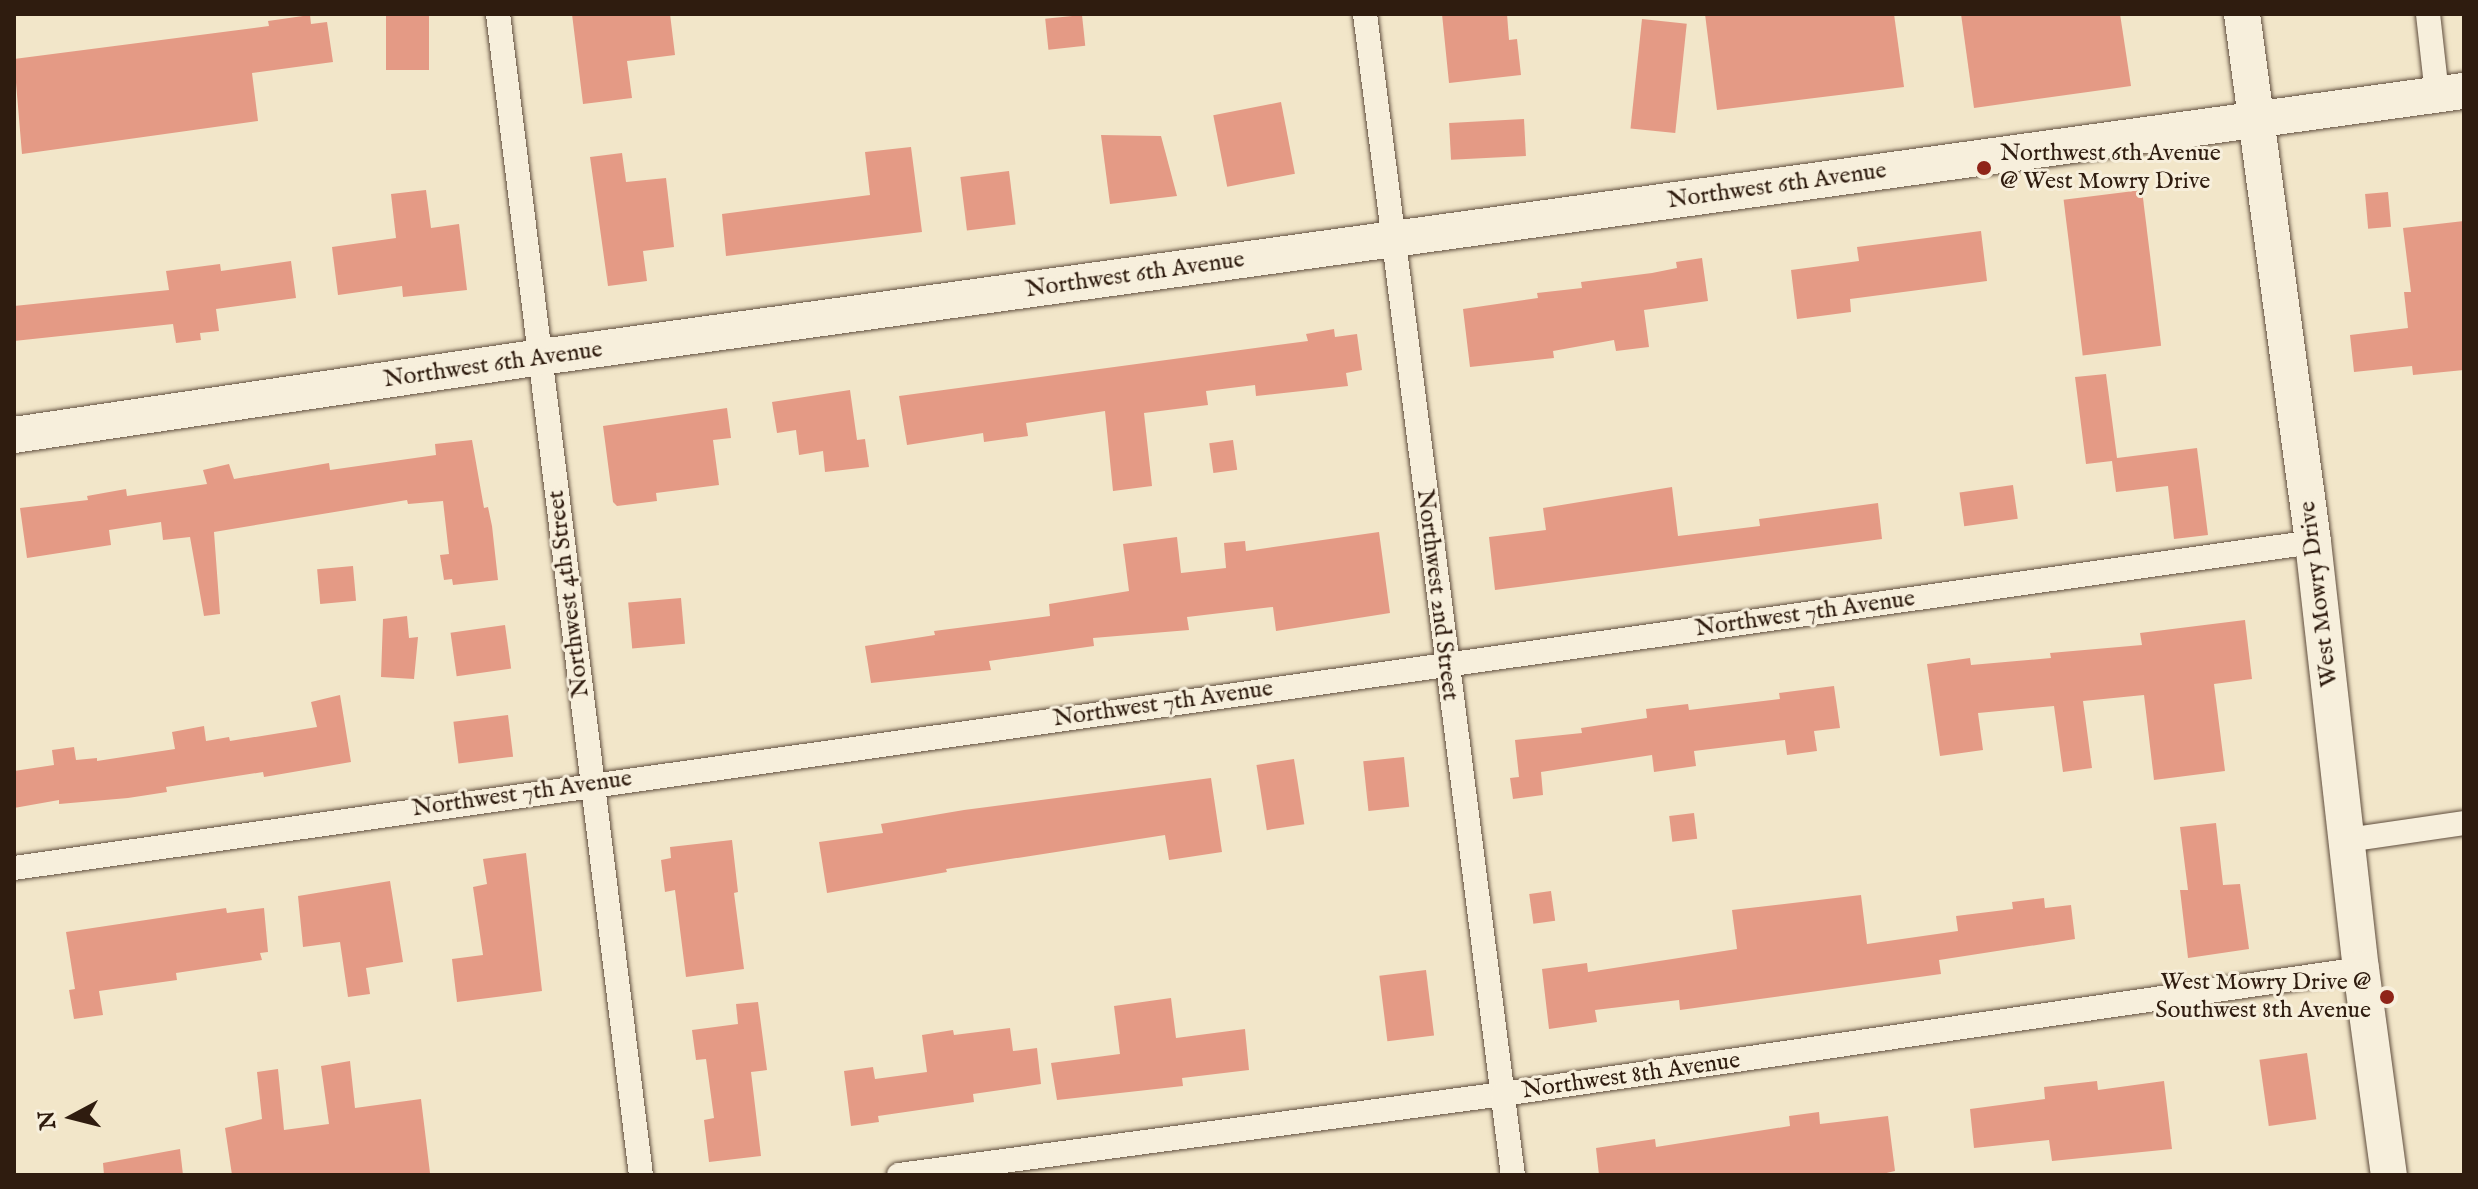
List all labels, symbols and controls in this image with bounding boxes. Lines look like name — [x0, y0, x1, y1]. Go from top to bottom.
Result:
place label: Northwest 6th Avenue @ West Mowry Drive — [2000, 140, 2221, 196]
street label: Northwest 6th Avenue — [1666, 156, 1888, 216]
marker: Northwest 6th Avenue @ West Mowry Drive — [1975, 159, 1993, 177]
street label: Northwest 6th Avenue — [1024, 245, 1246, 305]
street label: Northwest 6th Avenue — [382, 335, 604, 395]
street label: Northwest 2nd Street — [1410, 488, 1464, 702]
street label: Northwest 4th Street — [542, 489, 596, 699]
street label: West Mowry Drive — [2293, 499, 2345, 689]
street label: Northwest 7th Avenue — [1693, 584, 1917, 644]
street label: Northwest 7th Avenue — [1051, 674, 1275, 734]
street label: Northwest 7th Avenue — [410, 764, 634, 824]
place label: West Mowry Drive @ Southwest 8th Avenue — [2155, 969, 2371, 1025]
marker: West Mowry Drive @ Southwest 8th Avenue — [2378, 988, 2396, 1006]
street label: Northwest 8th Avenue — [1520, 1046, 1742, 1106]
north arrow — [32, 1077, 112, 1157]
text: N — [33, 1109, 63, 1131]

